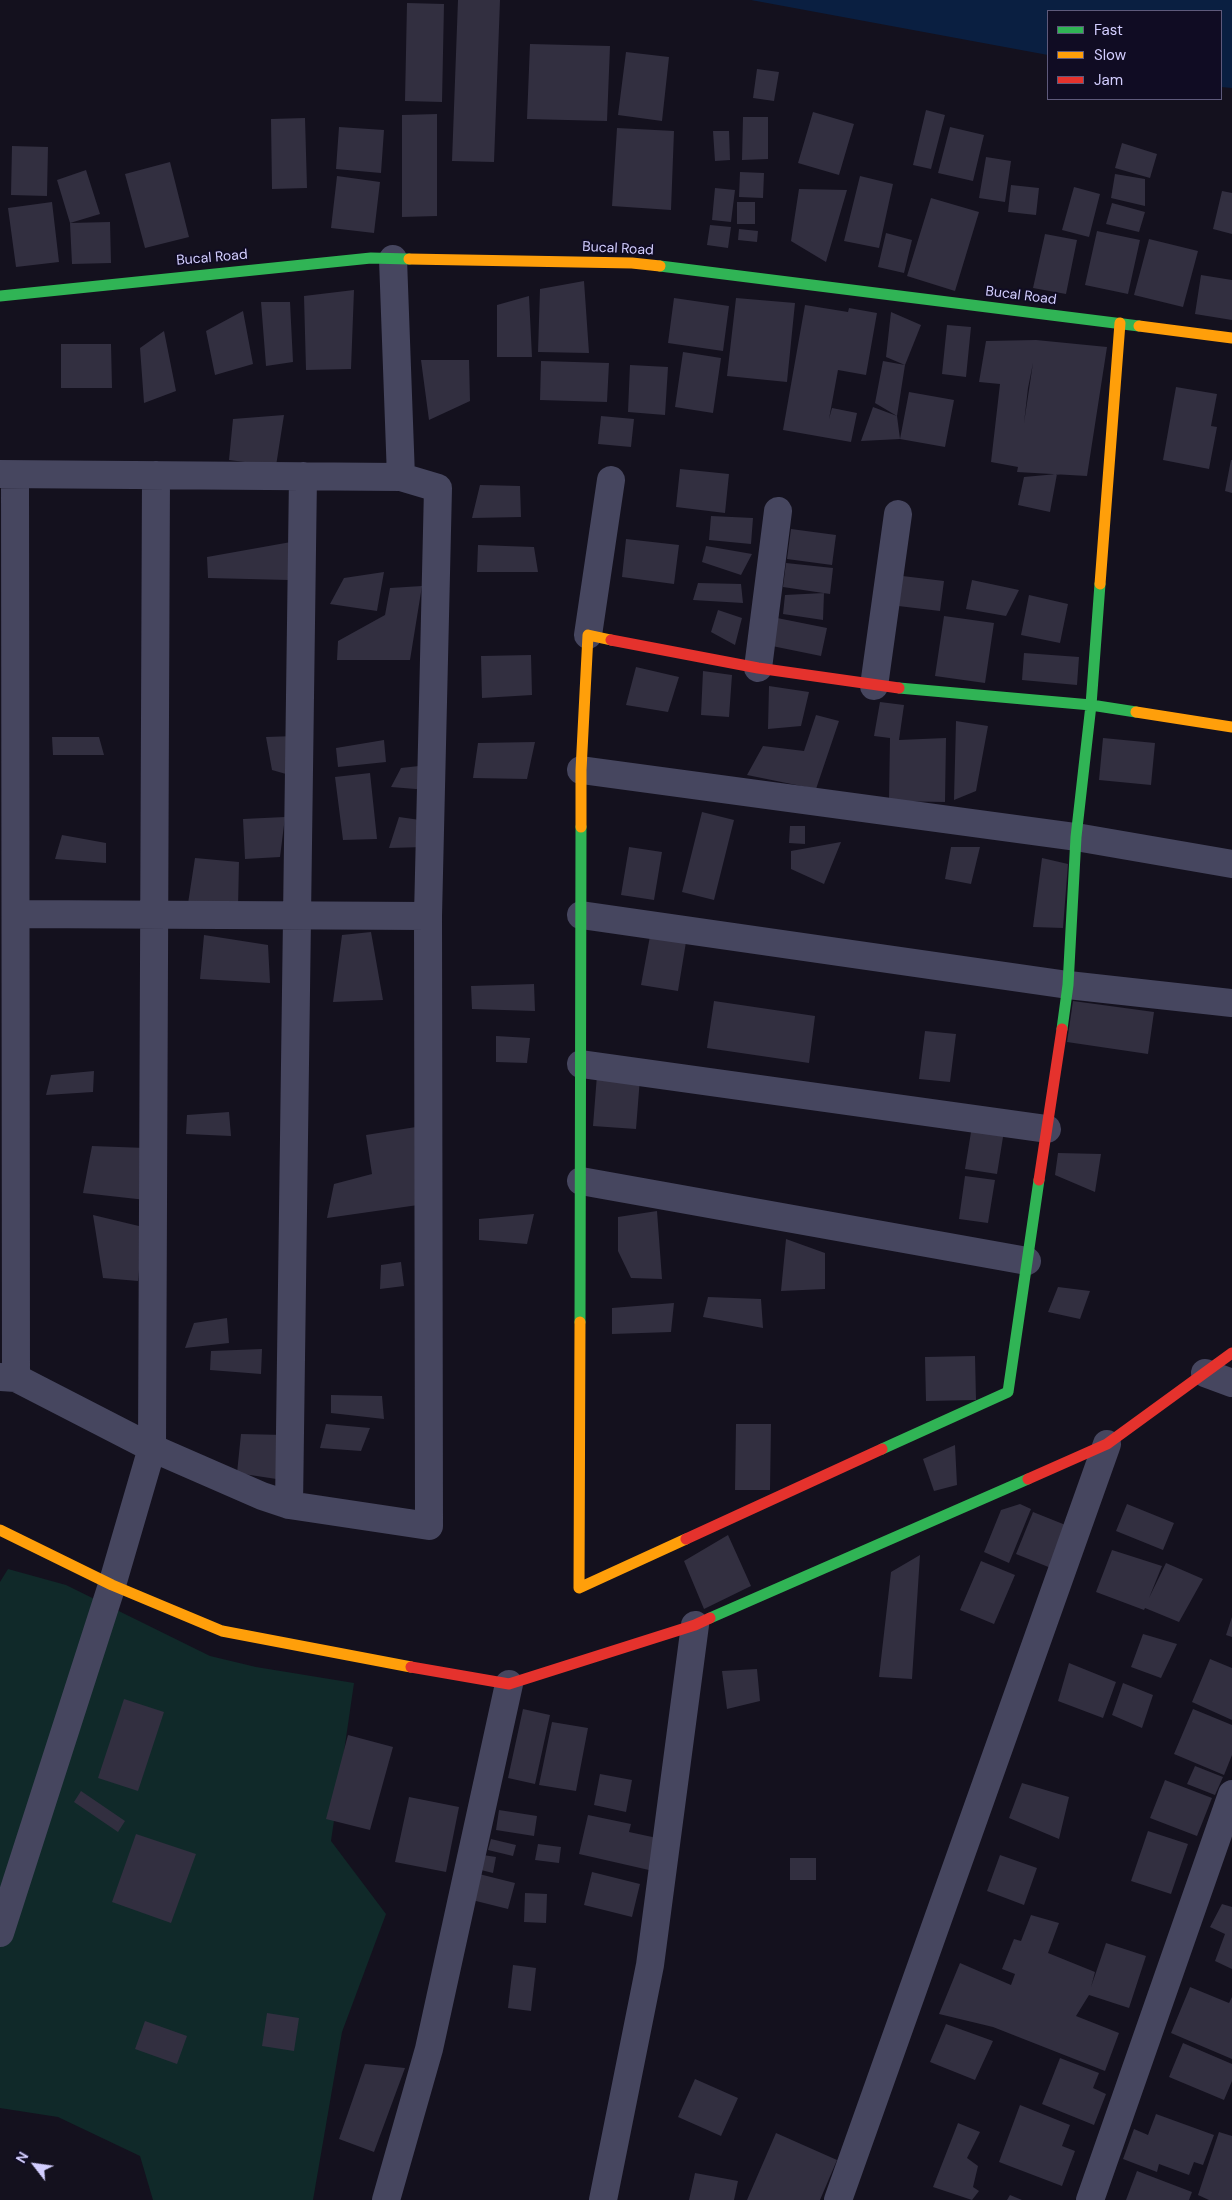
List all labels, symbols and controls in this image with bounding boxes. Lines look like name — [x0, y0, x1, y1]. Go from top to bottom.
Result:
legend — [1047, 10, 1222, 100]
text: Fast — [1094, 20, 1123, 40]
text: Slow — [1094, 45, 1126, 65]
text: Jam — [1094, 70, 1123, 90]
street label: Bucal Road — [582, 239, 654, 259]
street label: Bucal Road — [176, 247, 248, 269]
street label: Bucal Road — [984, 283, 1058, 309]
north arrow — [10, 2140, 60, 2190]
text: N — [12, 2149, 32, 2166]

